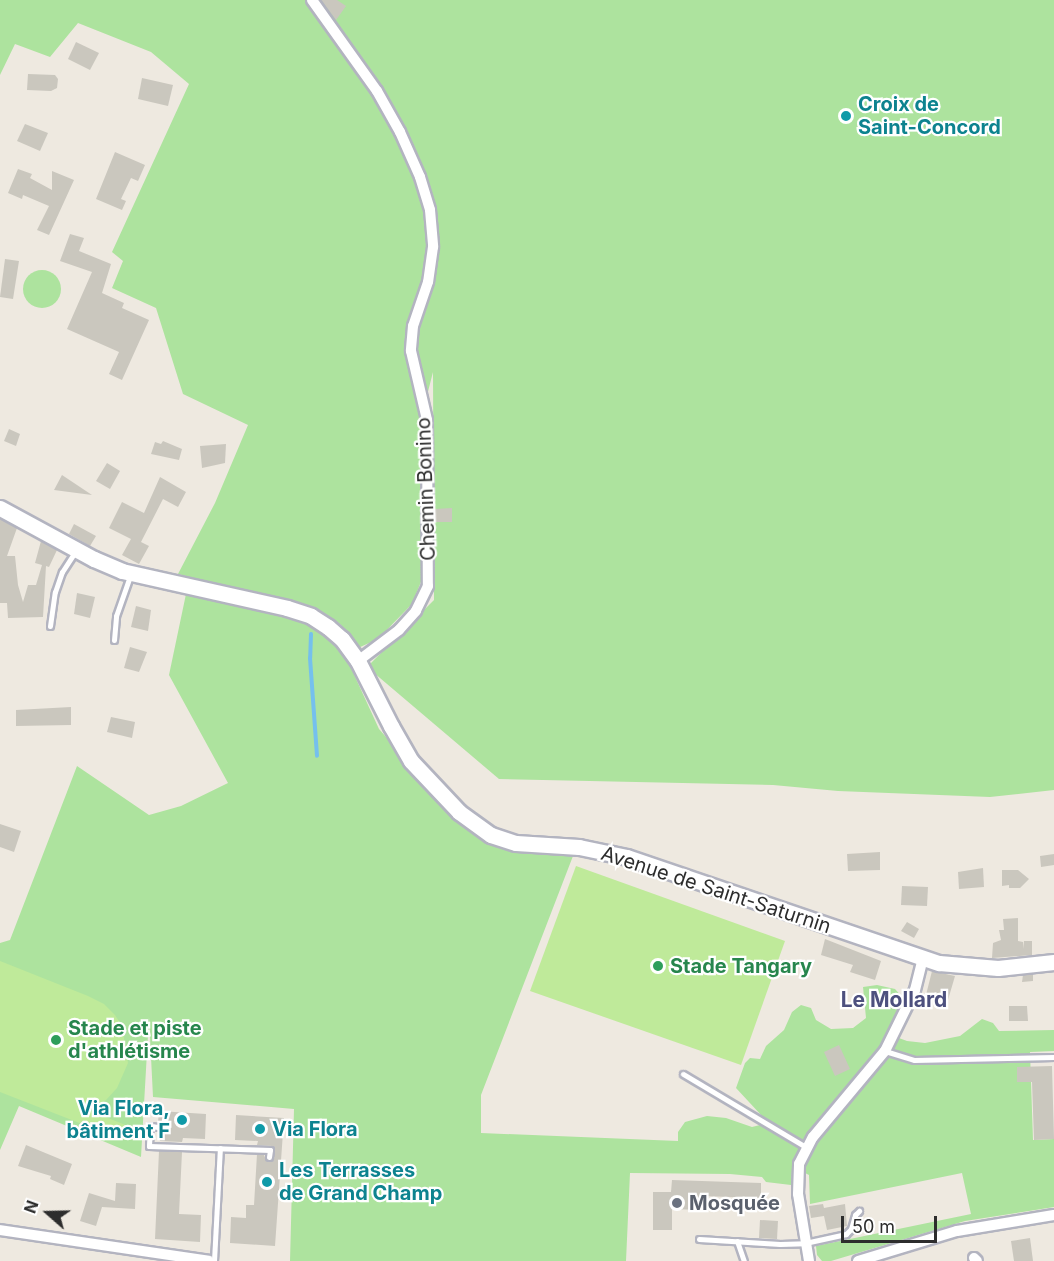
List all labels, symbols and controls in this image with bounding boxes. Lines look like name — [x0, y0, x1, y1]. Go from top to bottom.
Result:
place label: Croix de Saint-Concord — [858, 92, 1001, 139]
marker: Croix de Saint-Concord — [839, 109, 853, 123]
street label: Chemin Bonino — [412, 417, 440, 561]
street label: Avenue de Saint-Saturnin — [598, 841, 834, 939]
place label: Stade Tangary — [670, 954, 812, 978]
marker: Stade Tangary — [651, 959, 665, 973]
district label: Le Mollard — [841, 987, 947, 1013]
place label: Stade et piste d'athlétisme — [68, 1016, 202, 1063]
marker: Stade et piste d'athlétisme — [49, 1033, 63, 1047]
place label: Via Flora, bâtiment F — [66, 1096, 170, 1143]
marker: Via Flora, bâtiment F — [175, 1113, 189, 1127]
place label: Via Flora — [272, 1117, 358, 1141]
marker: Via Flora — [253, 1122, 267, 1136]
place label: Les Terrasses de Grand Champ — [279, 1158, 442, 1205]
marker: Les Terrasses de Grand Champ — [260, 1175, 274, 1189]
north arrow — [18, 1183, 78, 1243]
place label: Mosquée — [689, 1191, 780, 1215]
marker: Mosquée — [670, 1196, 684, 1210]
text: N — [20, 1198, 43, 1216]
scale bar — [844, 1204, 940, 1242]
text: 50 m — [852, 1216, 895, 1237]

